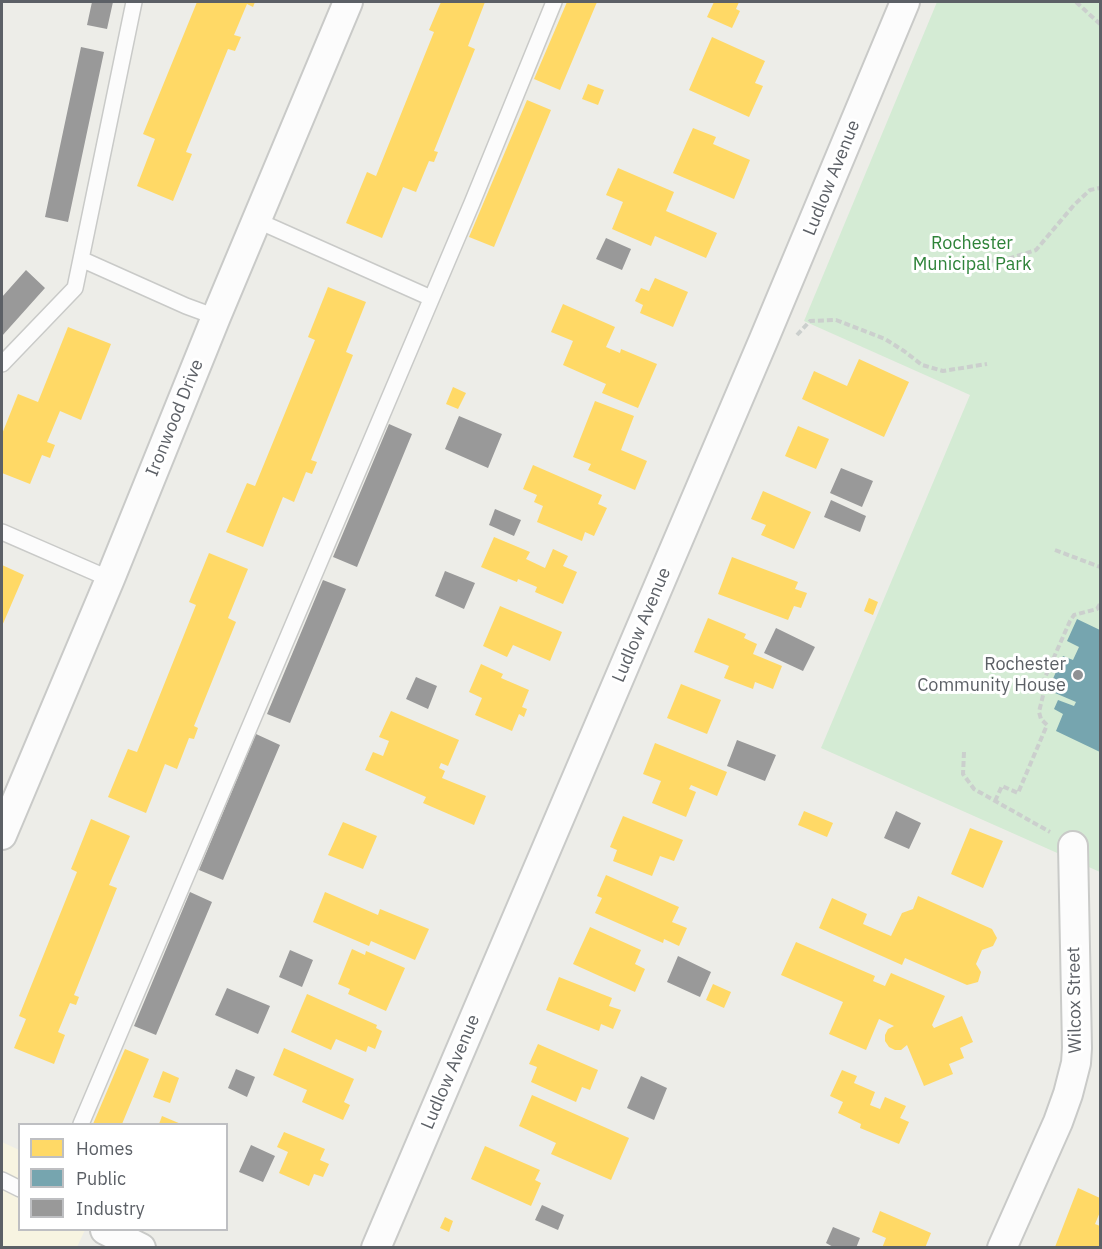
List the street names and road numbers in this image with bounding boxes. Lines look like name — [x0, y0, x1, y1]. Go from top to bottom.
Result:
street label: Ludlow Avenue — [799, 117, 865, 239]
street label: Ironwood Drive — [142, 356, 208, 480]
street label: Ludlow Avenue — [608, 564, 676, 686]
street label: Wilcox Street — [1063, 946, 1087, 1054]
street label: Ludlow Avenue — [417, 1011, 485, 1133]

